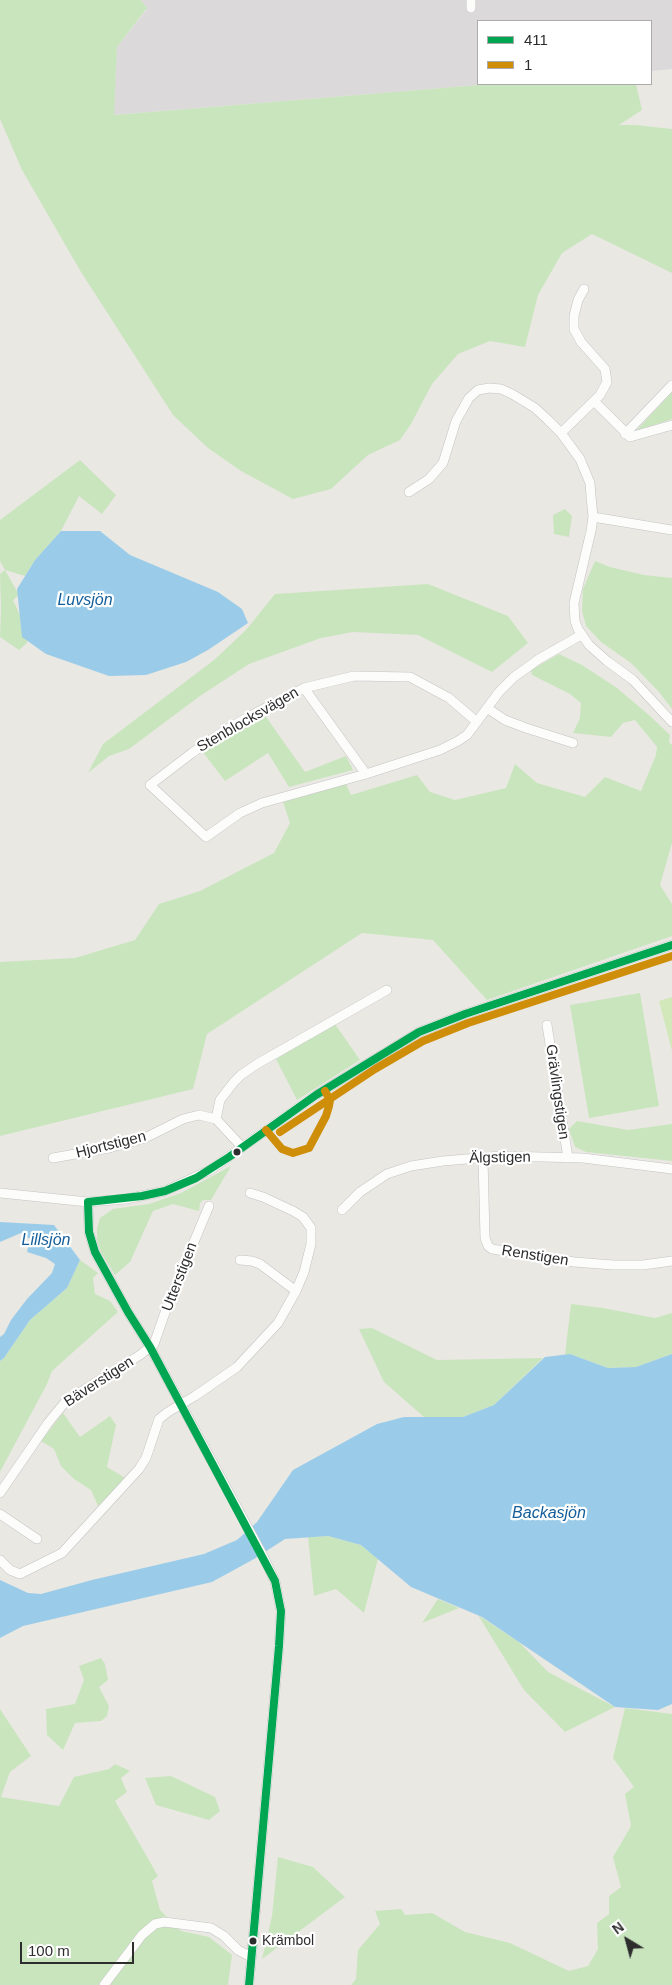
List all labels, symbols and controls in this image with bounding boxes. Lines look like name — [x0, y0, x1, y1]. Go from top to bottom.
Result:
legend — [477, 20, 652, 85]
text: 411 — [524, 31, 548, 48]
text: 1 — [524, 56, 532, 73]
water label: Luvsjön — [57, 591, 113, 611]
street label: Stenblocksvägen — [194, 684, 302, 756]
street label: Grävlingstigen — [541, 1043, 573, 1141]
street label: Hjortstigen — [74, 1128, 148, 1162]
unlabelled marker — [232, 1147, 242, 1157]
street label: Älgstigen — [469, 1148, 531, 1168]
water label: Lillsjön — [22, 1231, 70, 1251]
street label: Utterstigen — [159, 1240, 201, 1314]
street label: Renstigen — [500, 1242, 570, 1270]
street label: Bäverstigen — [61, 1353, 137, 1411]
water label: Backasjön — [512, 1504, 586, 1524]
north arrow — [602, 1915, 652, 1965]
text: N — [609, 1919, 627, 1937]
scale bar — [22, 1932, 136, 1964]
place label: Krämbol — [262, 1933, 314, 1949]
marker: Krämbol — [248, 1936, 258, 1946]
text: 100 m — [28, 1942, 70, 1959]

